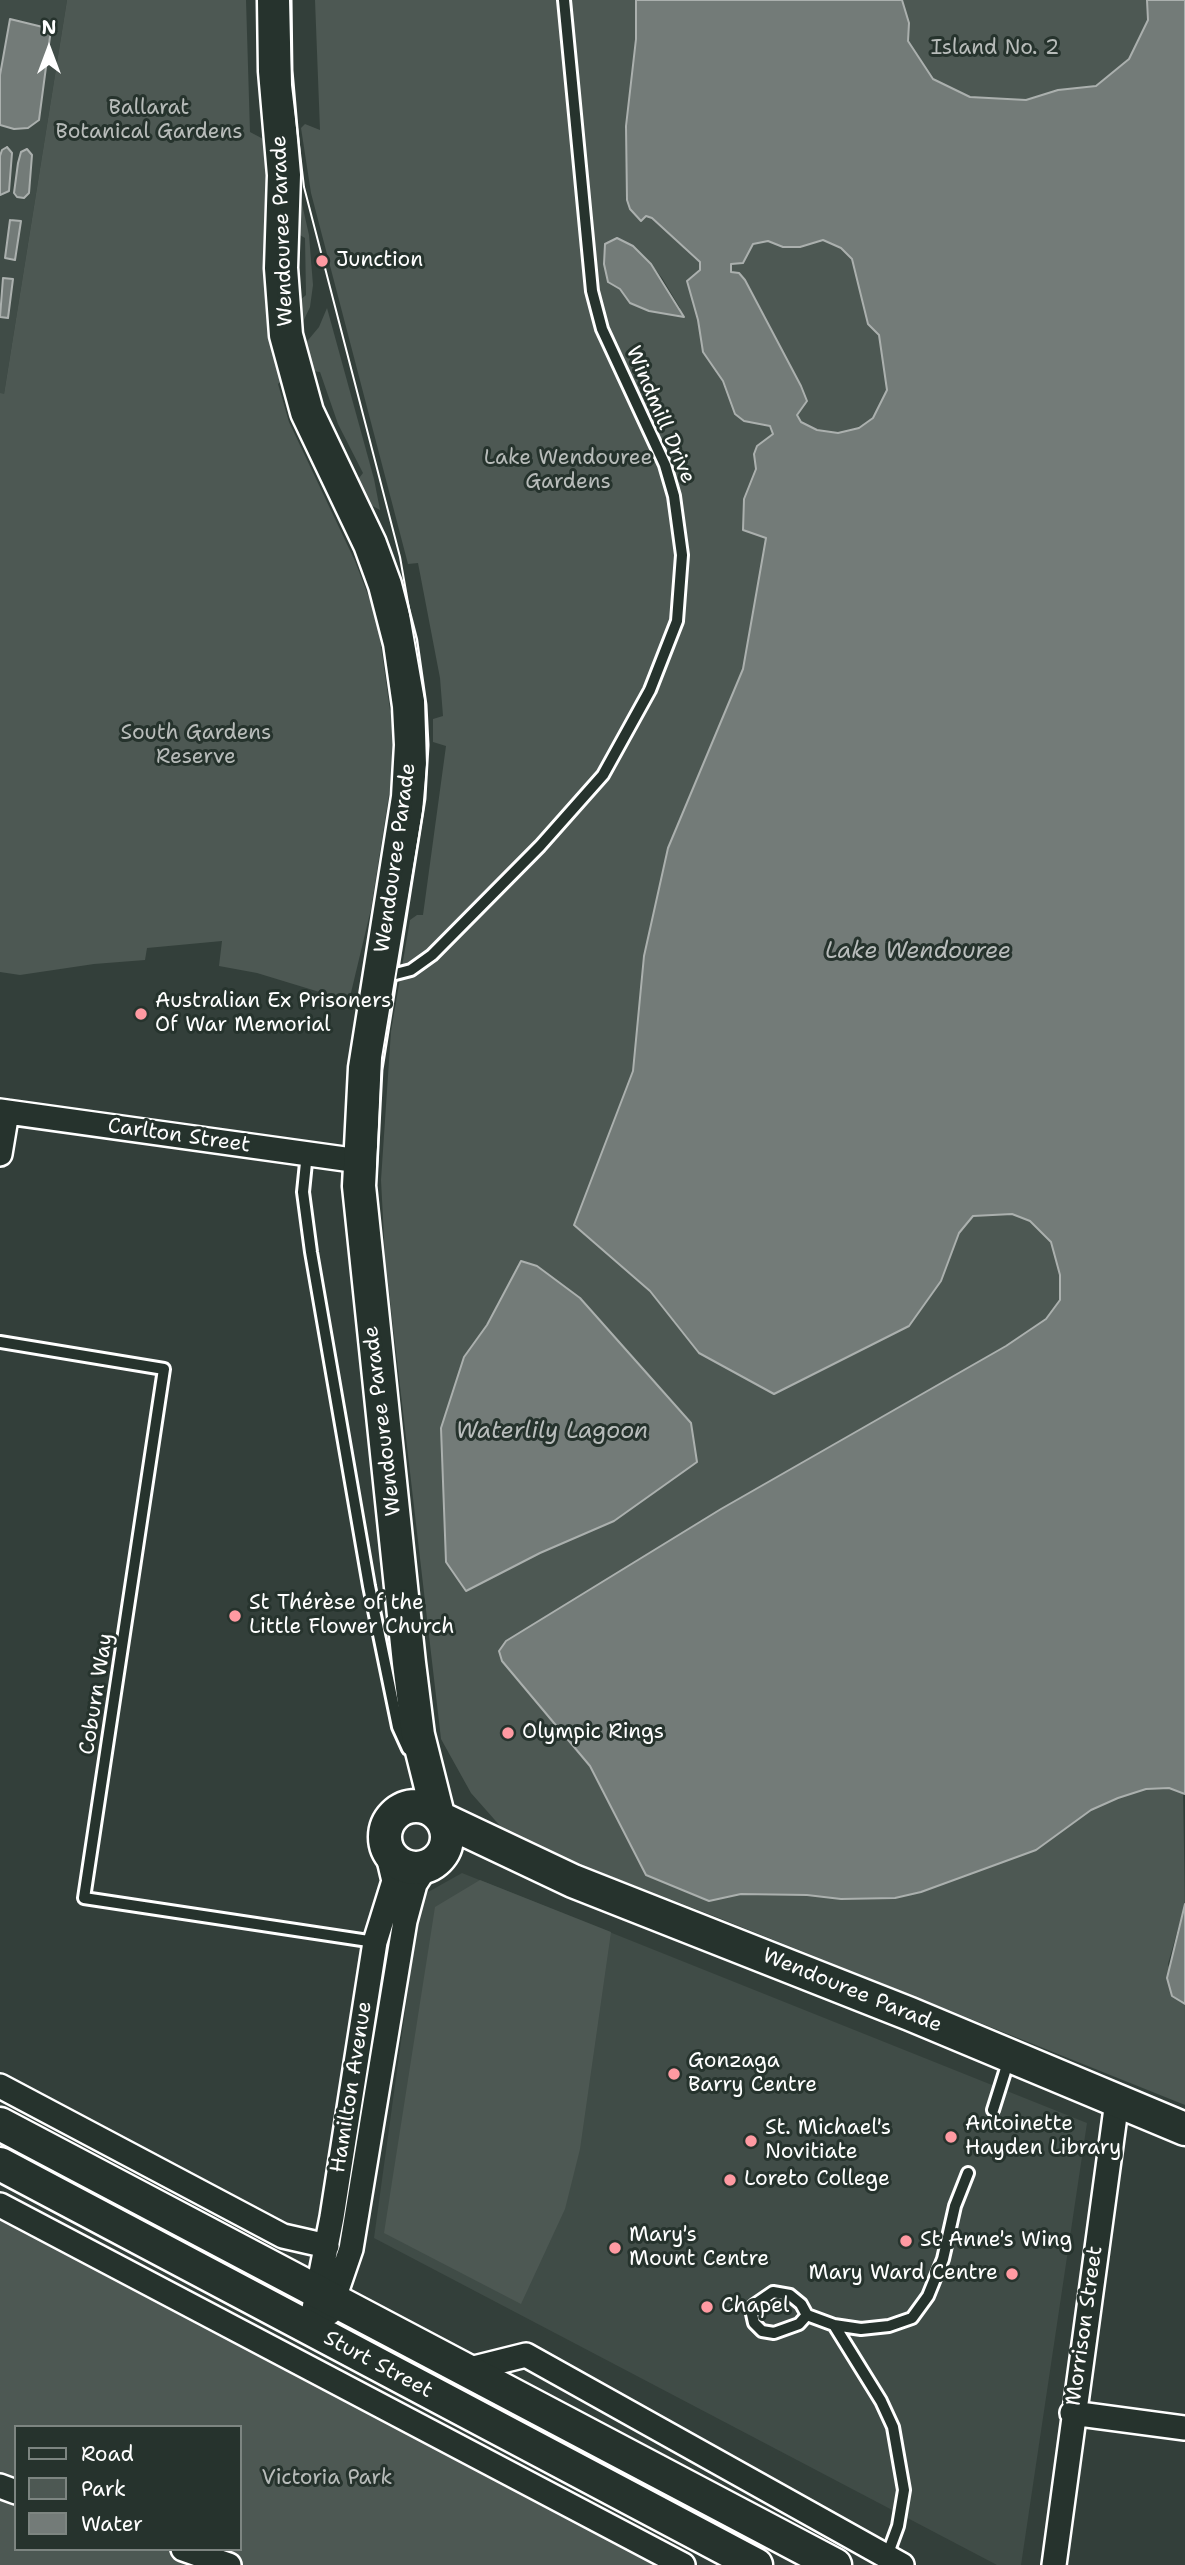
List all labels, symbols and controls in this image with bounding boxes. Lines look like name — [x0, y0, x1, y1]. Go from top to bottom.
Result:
north arrow — [14, 14, 84, 84]
text: N — [41, 15, 57, 40]
park label: Island No. 2 — [931, 36, 1059, 62]
park label: Ballarat Botanical Gardens — [55, 96, 243, 146]
street label: Wendouree Parade — [267, 135, 299, 327]
place label: Junction — [336, 248, 423, 274]
marker: Junction — [314, 253, 330, 269]
street label: Windmill Drive — [620, 342, 700, 488]
park label: Lake Wendouree Gardens — [484, 446, 652, 496]
park label: South Gardens Reserve — [121, 721, 271, 771]
street label: Wendouree Parade — [370, 761, 422, 955]
water label: Lake Wendouree — [825, 938, 1011, 966]
place label: Australian Ex Prisoners Of War Memorial — [155, 989, 391, 1039]
marker: Australian Ex Prisoners Of War Memorial — [133, 1006, 149, 1022]
street label: Carlton Street — [106, 1114, 252, 1158]
street label: Wendouree Parade — [359, 1324, 407, 1518]
water label: Waterlily Lagoon — [456, 1418, 648, 1446]
place label: St Thérèse of the Little Flower Church — [249, 1591, 454, 1641]
marker: St Thérèse of the Little Flower Church — [227, 1608, 243, 1624]
street label: Coburn Way — [75, 1631, 119, 1757]
place label: Olympic Rings — [522, 1720, 664, 1746]
marker: Olympic Rings — [500, 1725, 516, 1741]
street label: Wendouree Parade — [759, 1943, 945, 2039]
street label: Hamilton Avenue — [326, 1999, 378, 2175]
place label: Gonzaga Barry Centre — [688, 2049, 817, 2099]
marker: Gonzaga Barry Centre — [666, 2066, 682, 2082]
place label: Antoinette Hayden Library — [965, 2112, 1121, 2162]
place label: St. Michael's Novitiate — [765, 2116, 891, 2166]
marker: Antoinette Hayden Library — [943, 2129, 959, 2145]
marker: St. Michael's Novitiate — [743, 2133, 759, 2149]
place label: Loreto College — [744, 2167, 890, 2193]
marker: Loreto College — [722, 2172, 738, 2188]
place label: Mary's Mount Centre — [629, 2223, 769, 2273]
place label: St Anne's Wing — [920, 2228, 1072, 2254]
marker: St Anne's Wing — [898, 2233, 914, 2249]
marker: Mary's Mount Centre — [607, 2240, 623, 2256]
street label: Morrison Street — [1061, 2245, 1109, 2407]
place label: Mary Ward Centre — [809, 2261, 998, 2287]
marker: Mary Ward Centre — [1004, 2266, 1020, 2282]
place label: Chapel — [721, 2294, 789, 2320]
marker: Chapel — [699, 2299, 715, 2315]
street label: Sturt Street — [319, 2326, 437, 2404]
legend — [14, 2425, 242, 2551]
text: Road — [81, 2440, 134, 2468]
park label: Victoria Park — [262, 2466, 392, 2492]
text: Park — [81, 2475, 126, 2503]
text: Water — [81, 2510, 143, 2538]

